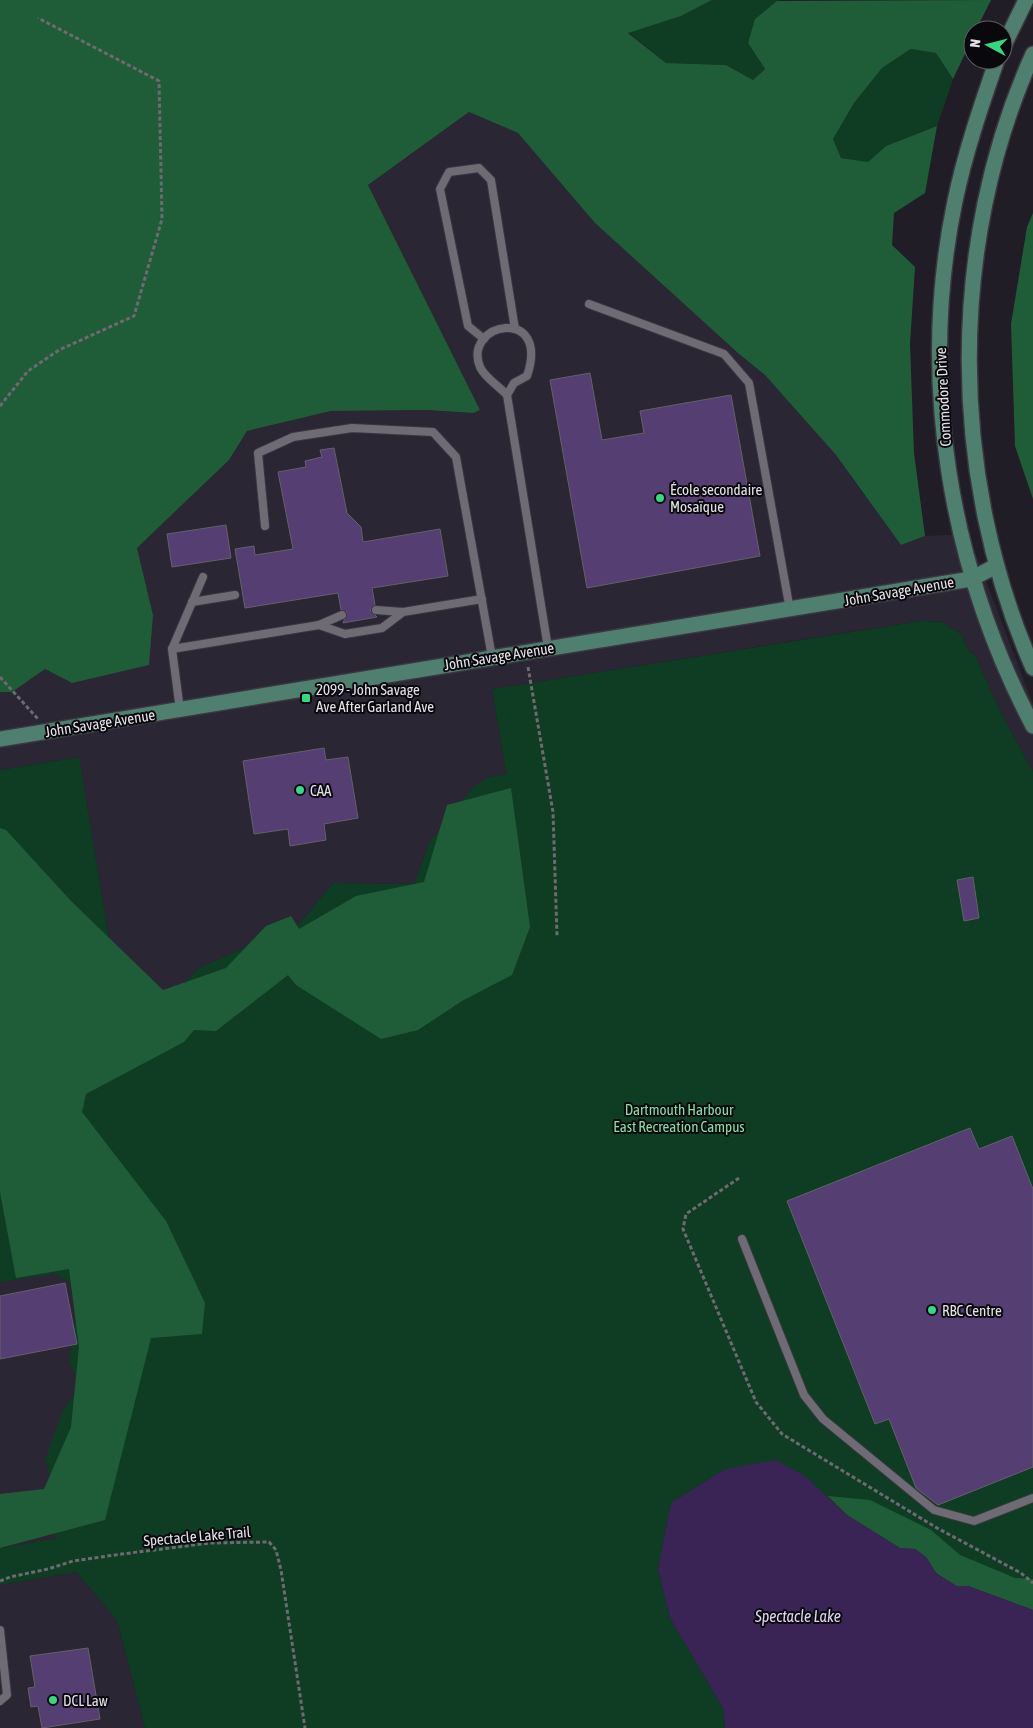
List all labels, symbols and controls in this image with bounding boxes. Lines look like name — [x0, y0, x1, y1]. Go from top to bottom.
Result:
north arrow — [963, 20, 1013, 70]
text: N — [967, 38, 984, 48]
street label: Commodore Drive — [932, 347, 954, 447]
place label: École secondaire Mosaïque — [670, 481, 763, 515]
marker: École secondaire Mosaïque — [654, 492, 666, 504]
street label: John Savage Avenue — [843, 573, 955, 609]
street label: John Savage Avenue — [443, 639, 555, 673]
place label: 2099 - John Savage Ave After Garland Ave — [316, 681, 434, 715]
marker: 2099 - John Savage Ave After Garland Ave — [300, 692, 312, 704]
street label: John Savage Avenue — [44, 706, 156, 740]
place label: CAA — [310, 782, 332, 799]
marker: CAA — [294, 784, 306, 796]
park label: Dartmouth Harbour East Recreation Campus — [613, 1101, 745, 1135]
place label: RBC Centre — [942, 1302, 1002, 1319]
marker: RBC Centre — [926, 1304, 938, 1316]
street label: Spectacle Lake Trail — [143, 1523, 251, 1549]
water label: Spectacle Lake — [754, 1607, 841, 1626]
place label: DCL Law — [63, 1692, 108, 1709]
marker: DCL Law — [47, 1694, 59, 1706]

